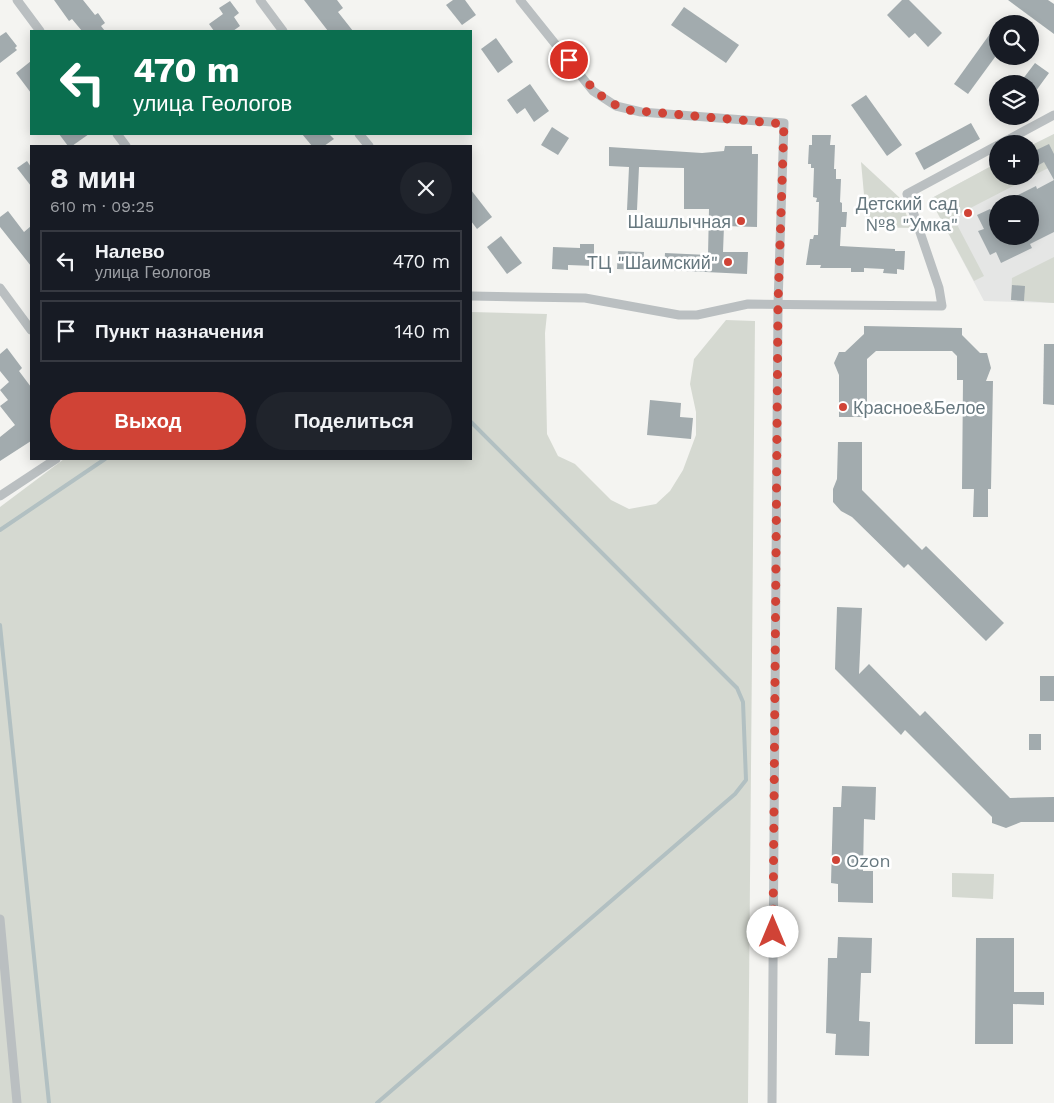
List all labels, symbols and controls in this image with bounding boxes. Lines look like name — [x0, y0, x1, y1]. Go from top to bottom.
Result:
map controls — [989, 15, 1039, 245]
button: search — [989, 15, 1039, 65]
pin — [548, 39, 590, 81]
icon: arrive — [555, 46, 583, 74]
text: 470 m — [133, 49, 240, 91]
icon: left — [50, 50, 115, 115]
button: layers — [989, 75, 1039, 125]
text: улица Геологов — [133, 91, 292, 116]
button: + — [989, 135, 1039, 185]
text: 8 мин — [50, 160, 136, 195]
button: close — [400, 162, 452, 214]
place label: Детский сад №8 "Умка" — [856, 193, 958, 235]
button: − — [989, 195, 1039, 245]
text: 610 m · 09:25 — [50, 197, 154, 216]
marker: Детский сад №8 "Умка" — [962, 207, 974, 219]
place label: Шашлычная — [628, 211, 731, 232]
marker: Шашлычная — [735, 215, 747, 227]
text: Налево — [95, 240, 165, 263]
icon: left — [52, 247, 80, 275]
text: 470 m — [393, 250, 450, 273]
place label: ТЦ "Шаимский" — [587, 252, 718, 273]
marker: ТЦ "Шаимский" — [722, 256, 734, 268]
text: улица Геологов — [95, 263, 211, 282]
icon: arrive — [52, 317, 80, 345]
text: Пункт назначения — [95, 320, 264, 343]
text: 140 m — [395, 320, 450, 343]
button: Выход — [50, 392, 246, 450]
button: Поделиться — [256, 392, 452, 450]
place label: Красное&Белое — [853, 397, 986, 418]
marker: Красное&Белое — [837, 401, 849, 413]
place label: Ozon — [846, 850, 891, 871]
marker: Ozon — [830, 854, 842, 866]
position arrow — [746, 905, 798, 957]

